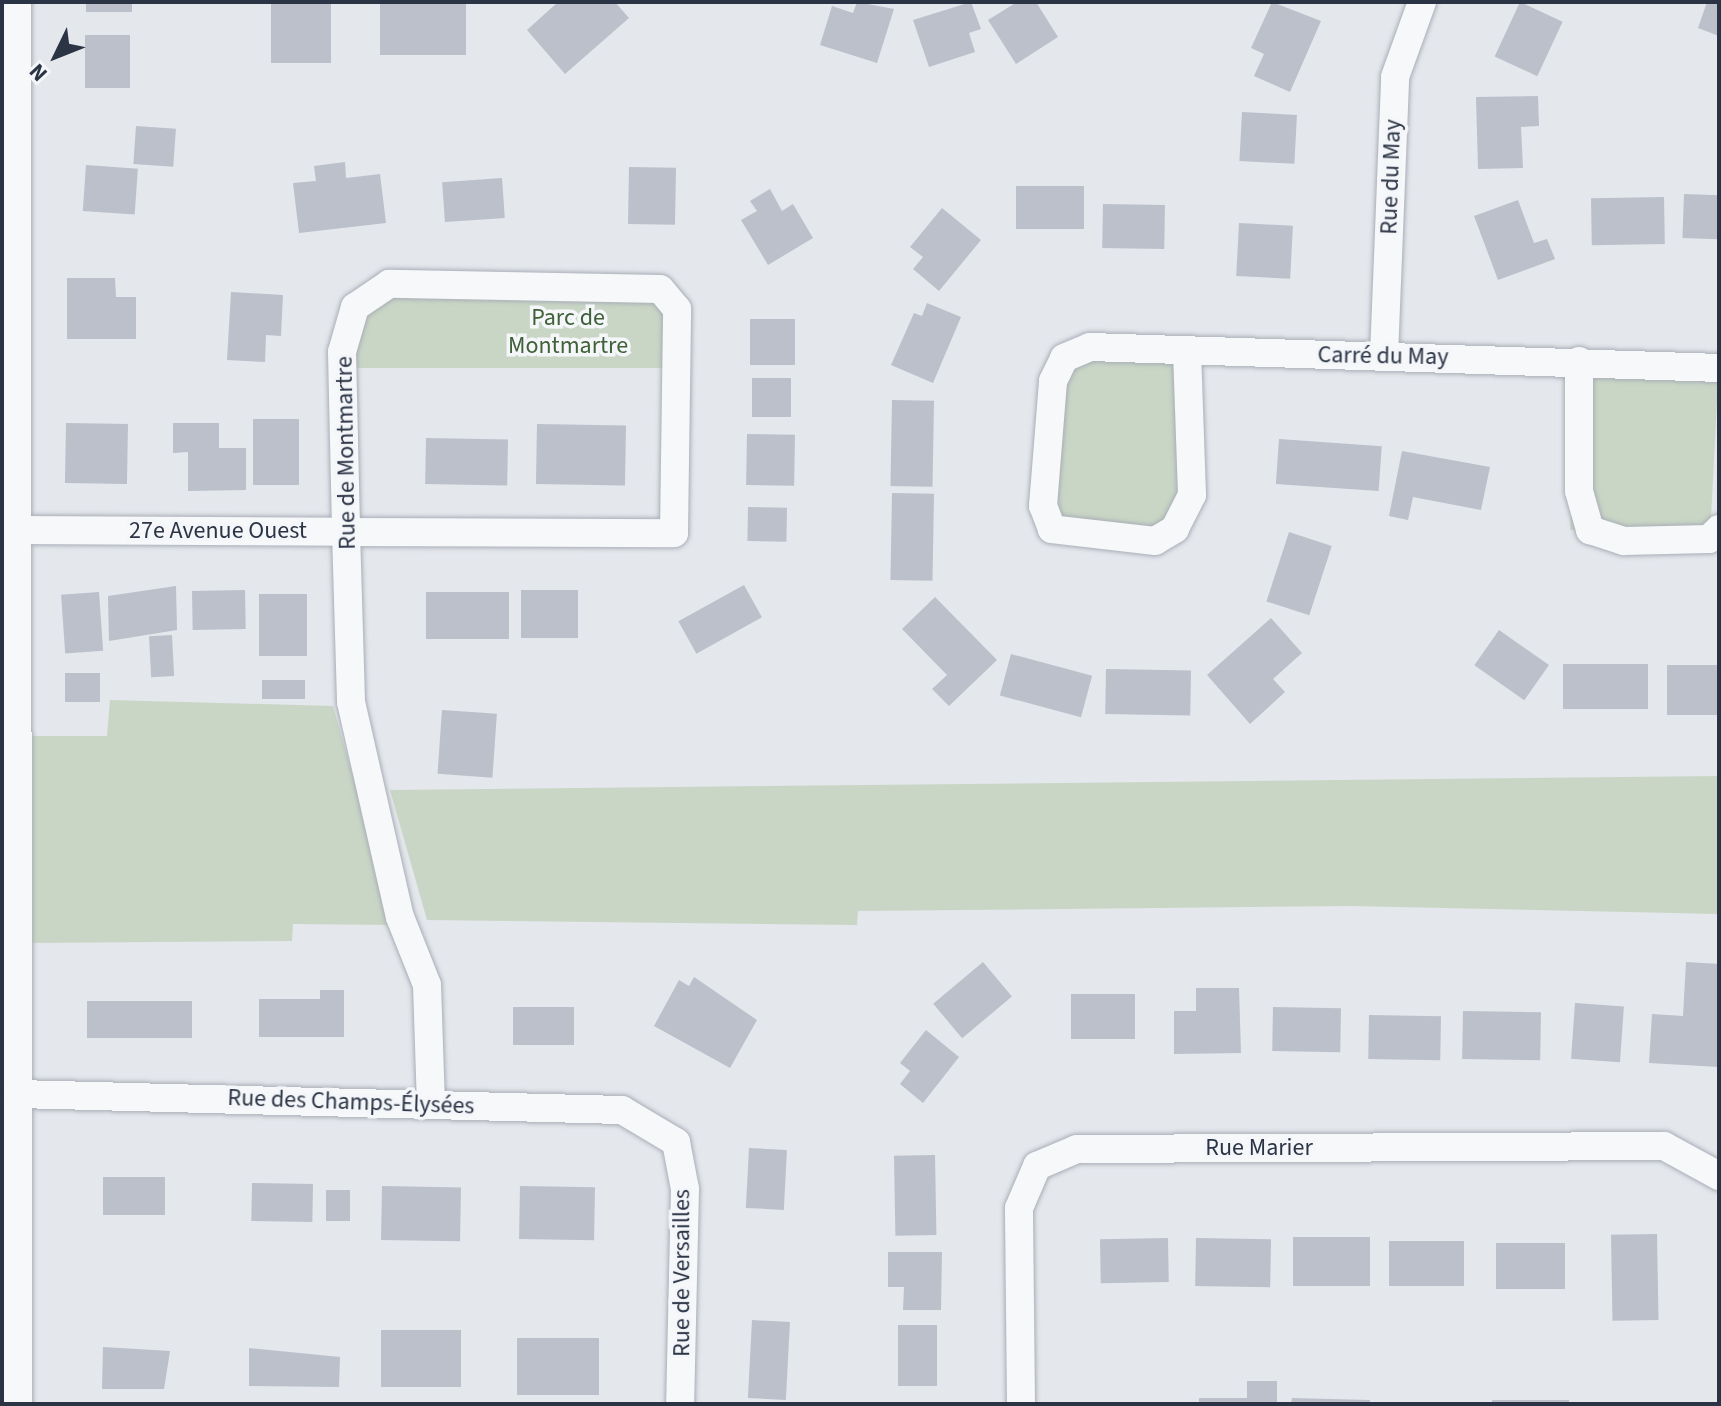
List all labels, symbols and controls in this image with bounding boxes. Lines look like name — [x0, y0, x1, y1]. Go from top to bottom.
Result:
north arrow — [16, 16, 96, 96]
text: N — [22, 56, 55, 89]
street label: Rue du May — [1375, 119, 1407, 235]
park label: Parc de Montmartre — [508, 304, 628, 360]
street label: Carré du May — [1317, 340, 1449, 372]
street label: Rue de Montmartre — [330, 356, 362, 550]
street label: 27e Avenue Ouest — [129, 517, 307, 545]
street label: Rue des Champs-Élysées — [227, 1083, 475, 1121]
street label: Rue Marier — [1205, 1134, 1313, 1162]
street label: Rue de Versailles — [668, 1189, 696, 1357]

